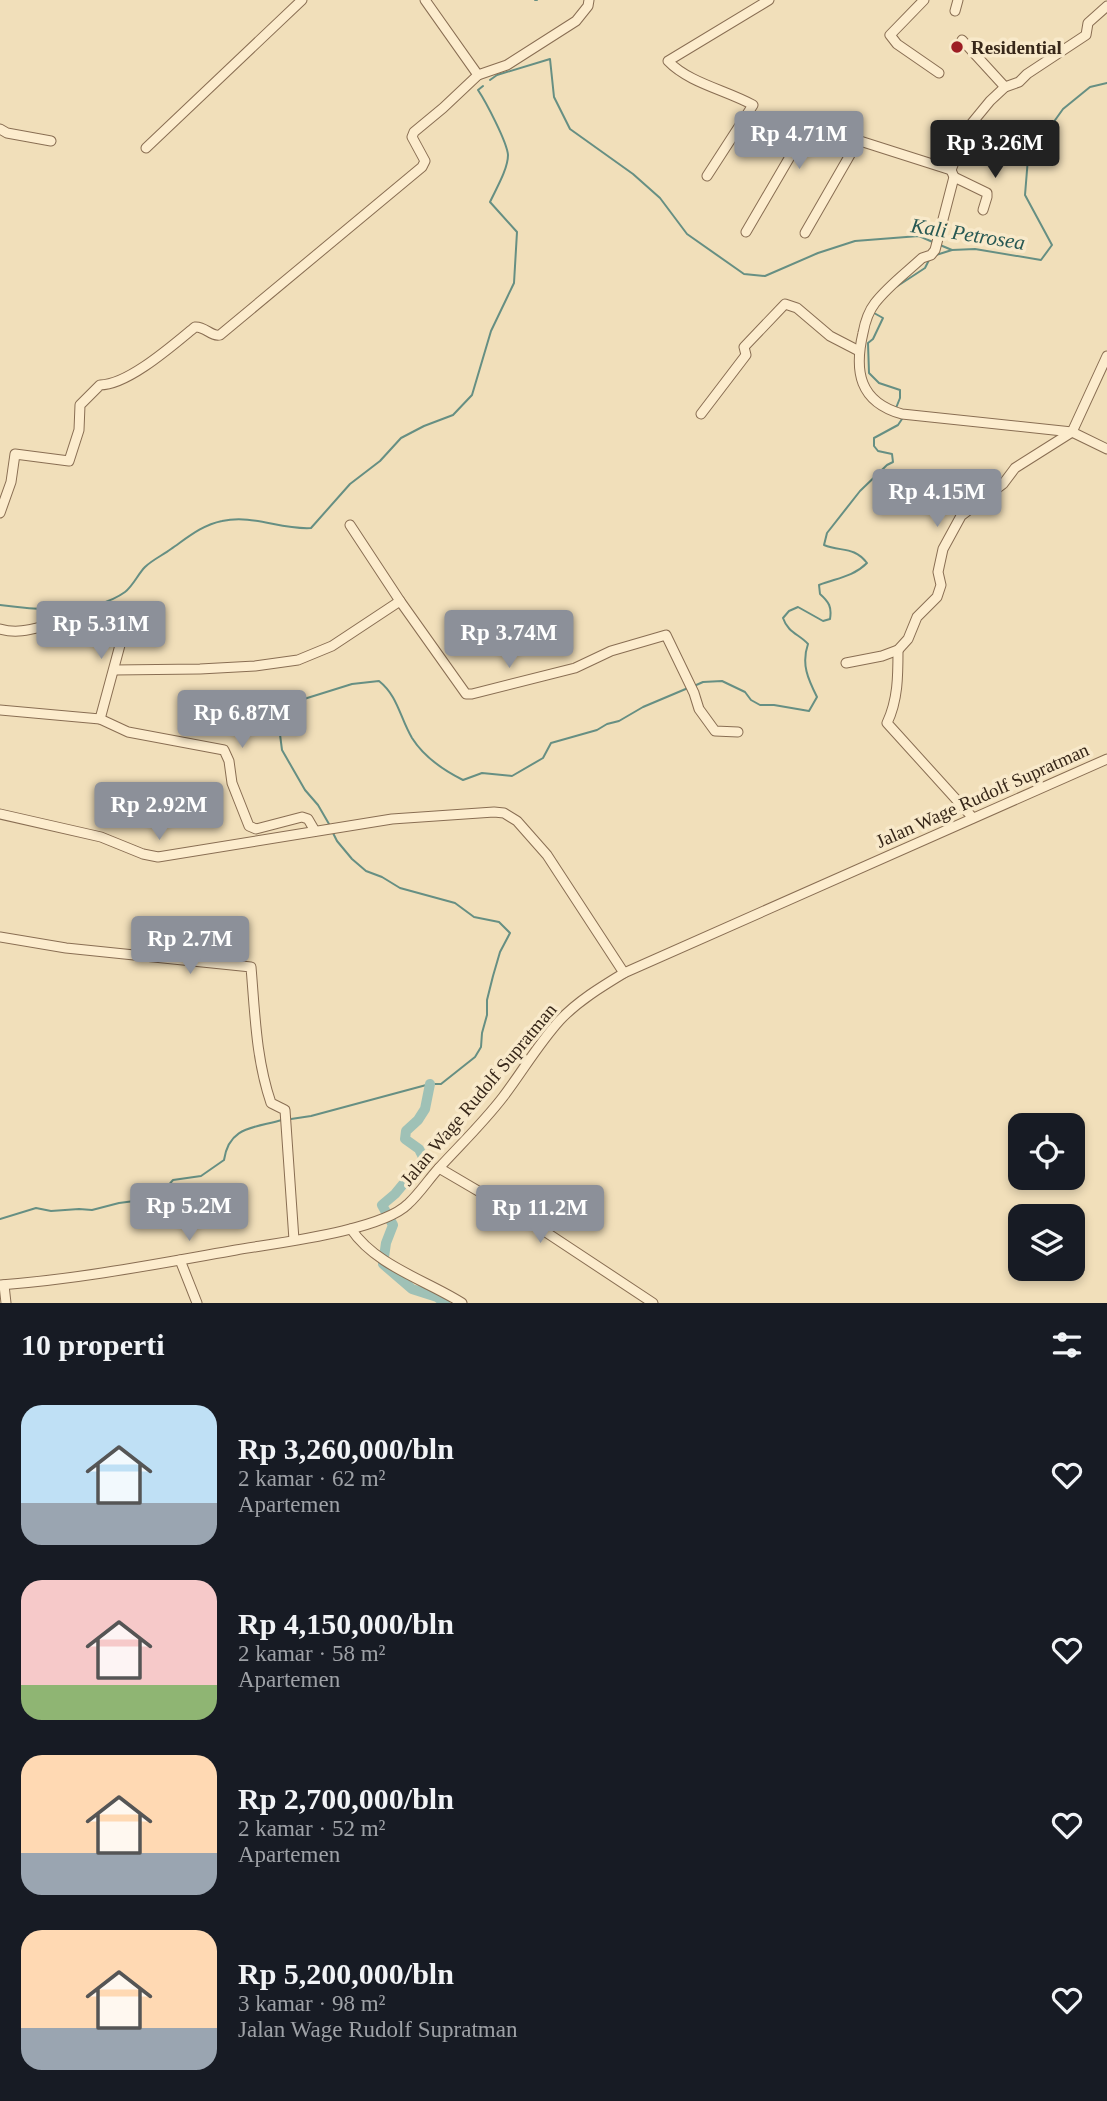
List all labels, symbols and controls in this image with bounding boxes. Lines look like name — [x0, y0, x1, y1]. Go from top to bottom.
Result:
place label: Residential — [971, 37, 1062, 58]
marker: Residential — [949, 39, 965, 55]
pin: Rp 4.71M — [727, 111, 871, 171]
pin: Rp 3.26M — [923, 120, 1067, 180]
text: Rp 4.71M — [750, 121, 848, 146]
text: Rp 3.26M — [946, 130, 1044, 155]
water label: Kali Petrosea — [908, 213, 1027, 255]
pin: Rp 4.15M — [865, 470, 1009, 529]
text: Rp 4.15M — [888, 479, 986, 504]
pin: Rp 5.31M — [29, 602, 173, 661]
pin: Rp 3.74M — [437, 610, 581, 670]
text: Rp 5.31M — [52, 611, 150, 636]
text: Rp 3.74M — [460, 620, 558, 645]
pin: Rp 6.87M — [170, 690, 314, 750]
text: Rp 6.87M — [193, 700, 291, 725]
street label: Jalan Wage Rudolf Supratman — [872, 739, 1092, 852]
pin: Rp 2.92M — [87, 782, 231, 842]
text: Rp 2.92M — [110, 792, 208, 817]
pin: Rp 2.7M — [125, 916, 255, 976]
text: Rp 2.7M — [147, 926, 233, 951]
street label: Jalan Wage Rudolf Supratman — [396, 999, 561, 1189]
map controls — [1008, 1113, 1085, 1281]
button: locate — [1008, 1113, 1085, 1190]
pin: Rp 5.2M — [124, 1184, 254, 1243]
pin: Rp 11.2M — [468, 1186, 612, 1245]
text: Rp 5.2M — [146, 1193, 232, 1218]
text: Rp 11.2M — [492, 1195, 588, 1220]
button: layers — [1008, 1204, 1085, 1281]
icon: filters — [1048, 1326, 1086, 1364]
text: 10 properti — [21, 1328, 165, 1361]
text: Rp 3,260,000/bln — [238, 1432, 454, 1465]
icon: home — [77, 1433, 161, 1517]
icon: heart — [1048, 1456, 1086, 1494]
text: 2 kamar · 62 m² — [238, 1466, 385, 1491]
text: Apartemen — [238, 1492, 340, 1517]
text: Rp 4,150,000/bln — [238, 1607, 454, 1640]
icon: home — [77, 1608, 161, 1692]
icon: heart — [1048, 1631, 1086, 1669]
text: 2 kamar · 58 m² — [238, 1641, 385, 1666]
text: Apartemen — [238, 1667, 340, 1692]
text: Rp 2,700,000/bln — [238, 1782, 454, 1815]
icon: home — [77, 1783, 161, 1867]
icon: heart — [1048, 1806, 1086, 1844]
text: 2 kamar · 52 m² — [238, 1816, 385, 1841]
text: Apartemen — [238, 1842, 340, 1867]
text: Rp 5,200,000/bln — [238, 1957, 454, 1990]
icon: home — [77, 1958, 161, 2042]
icon: heart — [1048, 1981, 1086, 2019]
text: 3 kamar · 98 m² — [238, 1991, 385, 2016]
text: Jalan Wage Rudolf Supratman — [238, 2017, 517, 2042]

